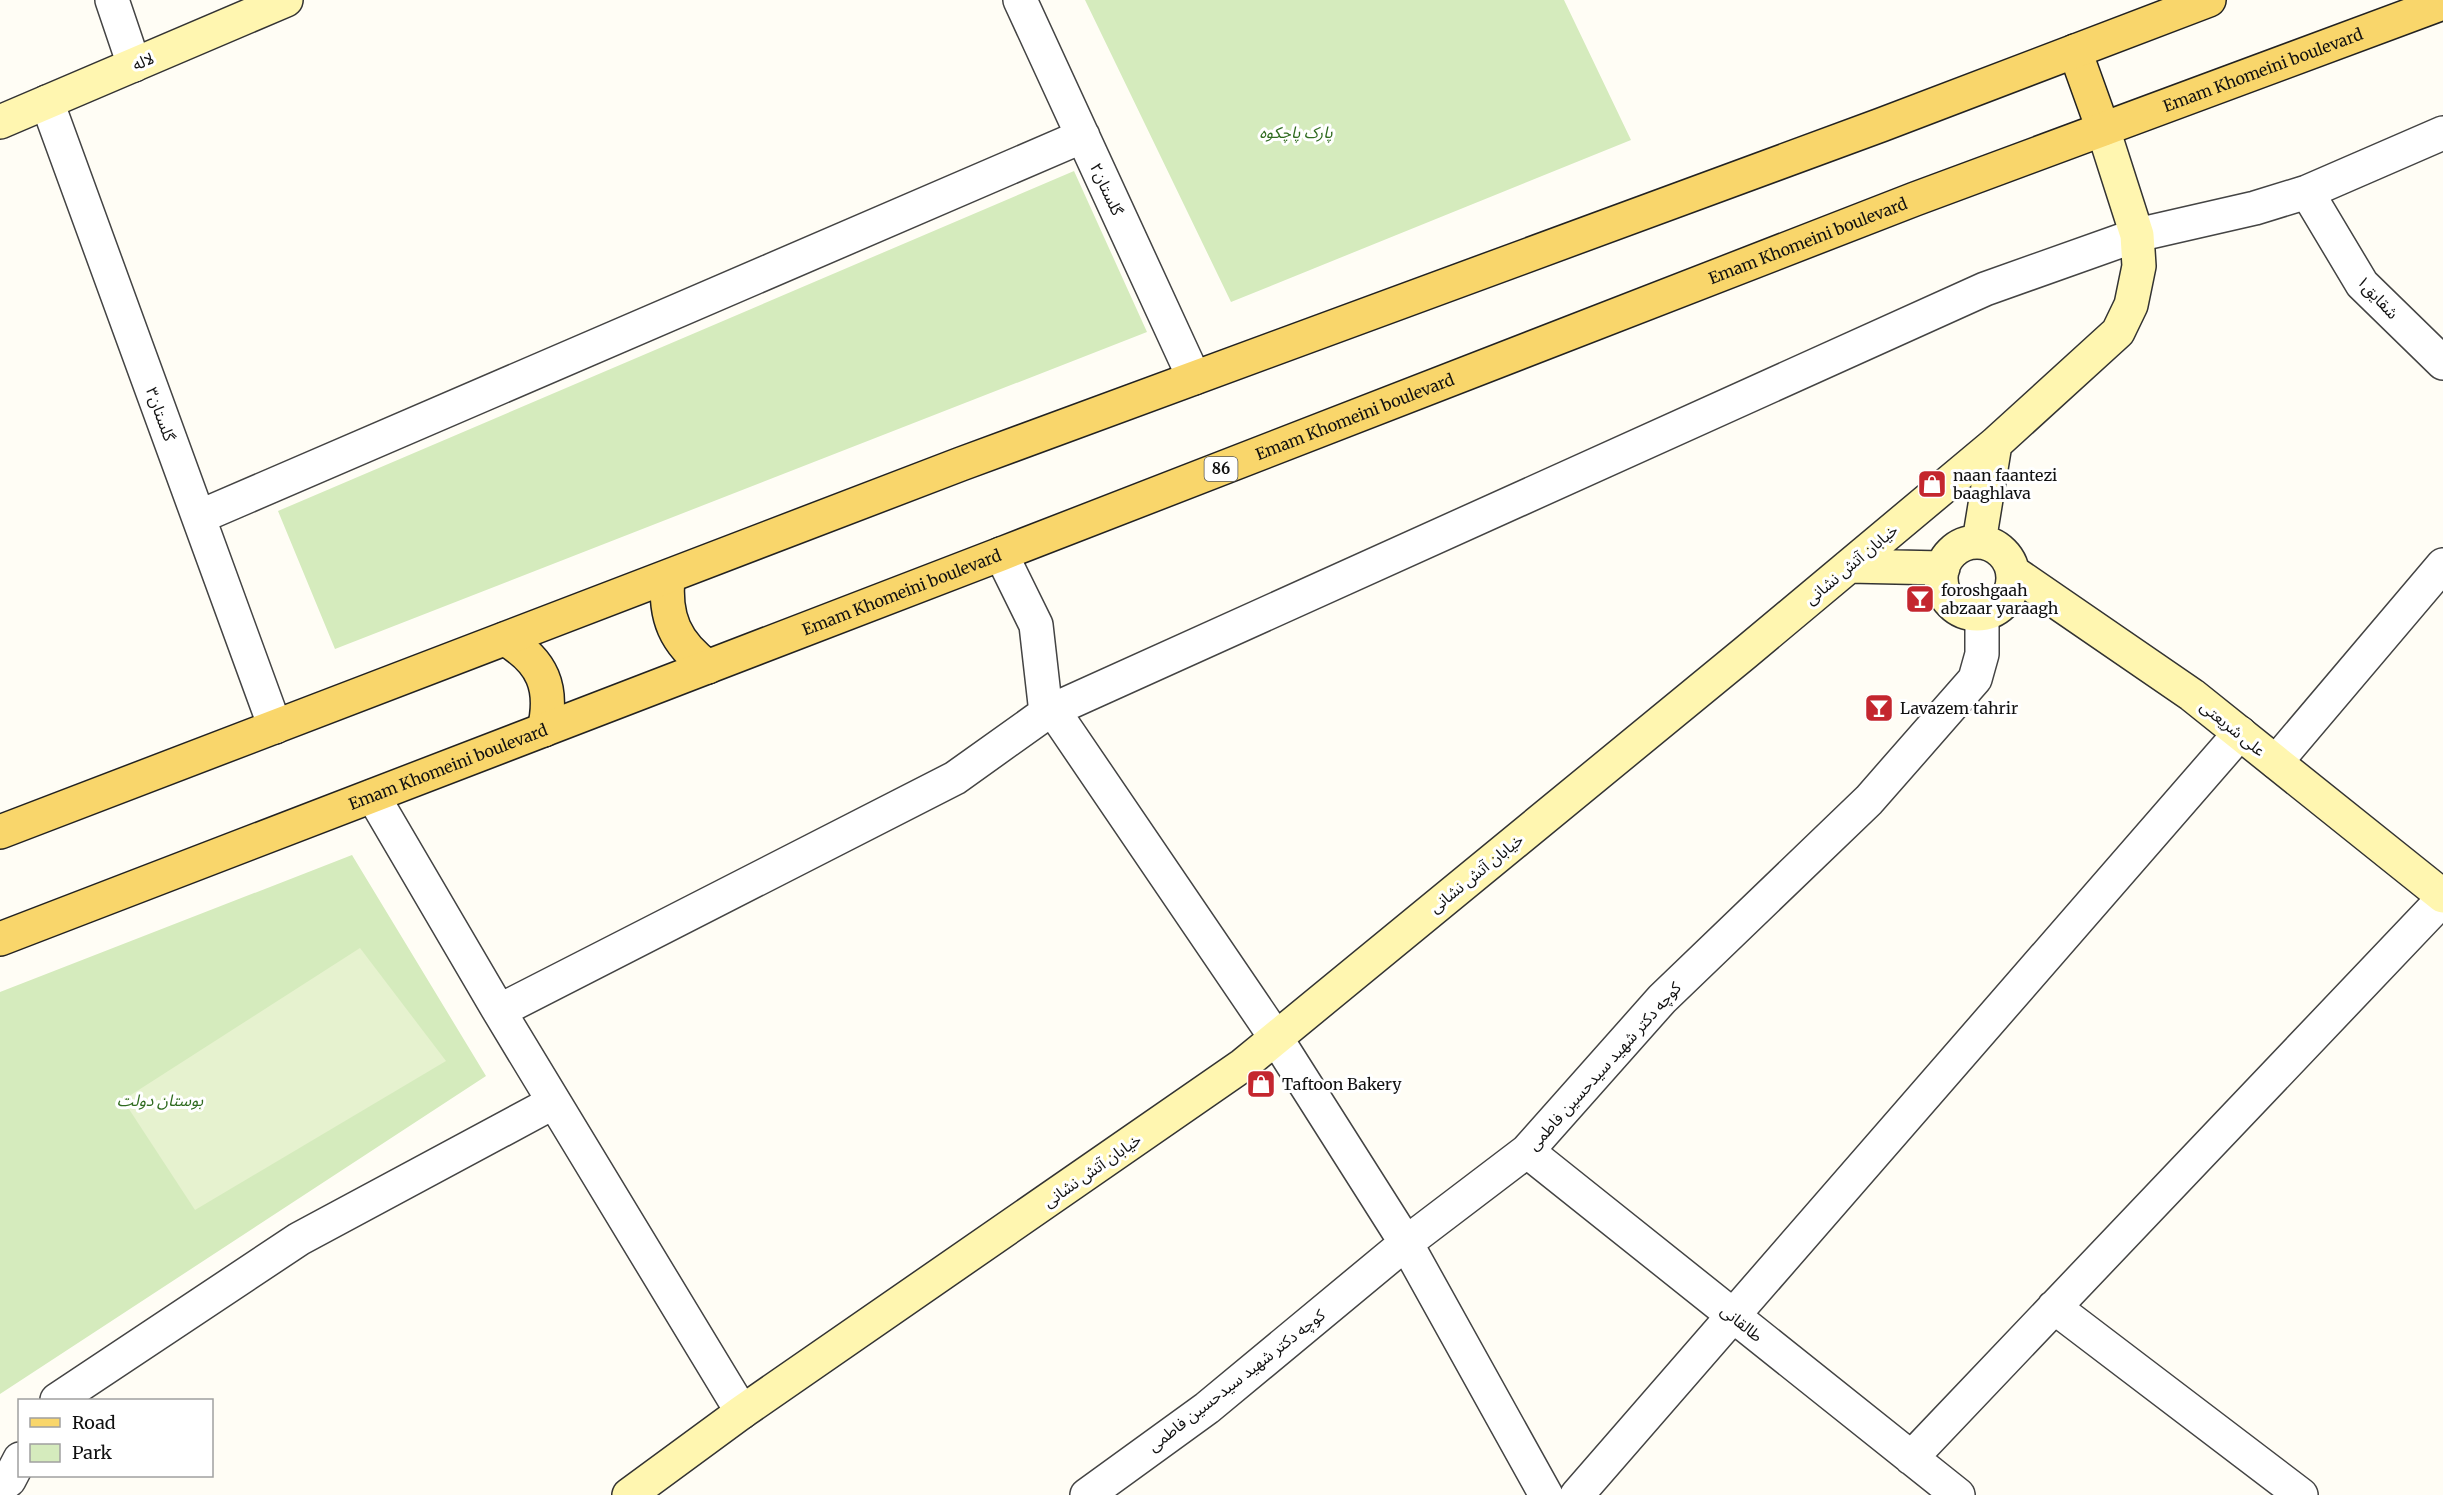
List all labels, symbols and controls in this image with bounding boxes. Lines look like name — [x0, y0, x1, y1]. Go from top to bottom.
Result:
street label: Emam Khomeini boulevard — [2160, 24, 2366, 116]
street label: لاله — [129, 48, 157, 74]
park label: پارک پاچکوه — [1259, 122, 1333, 143]
street label: گلستان۲ — [1086, 160, 1128, 219]
street label: Emam Khomeini boulevard — [1706, 193, 1910, 288]
street label: شقایق۱ — [2352, 271, 2403, 324]
street label: Emam Khomeini boulevard — [1253, 369, 1457, 464]
street label: گلستان۳ — [142, 384, 180, 444]
road number: 86 — [1204, 457, 1238, 481]
place label: naan faantezi baaghlava — [1952, 465, 2057, 503]
shop icon: naan faantezi baaghlava — [1916, 468, 1948, 500]
street label: خیابان آتش نشانی — [1801, 519, 1901, 609]
street label: Emam Khomeini boulevard — [799, 545, 1004, 640]
place label: foroshgaah abzaar yaraagh — [1941, 580, 2059, 618]
bar icon: foroshgaah abzaar yaraagh — [1904, 583, 1936, 615]
bar icon: Lavazem tahrir — [1863, 692, 1895, 724]
street label: علی شریعتی — [2197, 696, 2269, 760]
place label: Lavazem tahrir — [1900, 698, 2018, 718]
street label: Emam Khomeini boulevard — [346, 719, 551, 814]
street label: خیابان آتش نشانی — [1425, 829, 1527, 917]
street label: کوچه دکتر شهید سیدحسین فاطمی — [1523, 977, 1686, 1155]
shop icon: Taftoon Bakery — [1245, 1068, 1277, 1100]
place label: Taftoon Bakery — [1282, 1074, 1402, 1094]
park label: بوستان دولت — [117, 1090, 204, 1110]
street label: خیابان آتش نشانی — [1039, 1129, 1145, 1211]
street label: طالقانی — [1717, 1300, 1767, 1346]
street label: کوچه دکتر شهید سیدحسین فاطمی — [1143, 1304, 1330, 1456]
legend — [18, 1399, 213, 1477]
text: Road — [72, 1411, 116, 1434]
text: Park — [72, 1441, 113, 1464]

